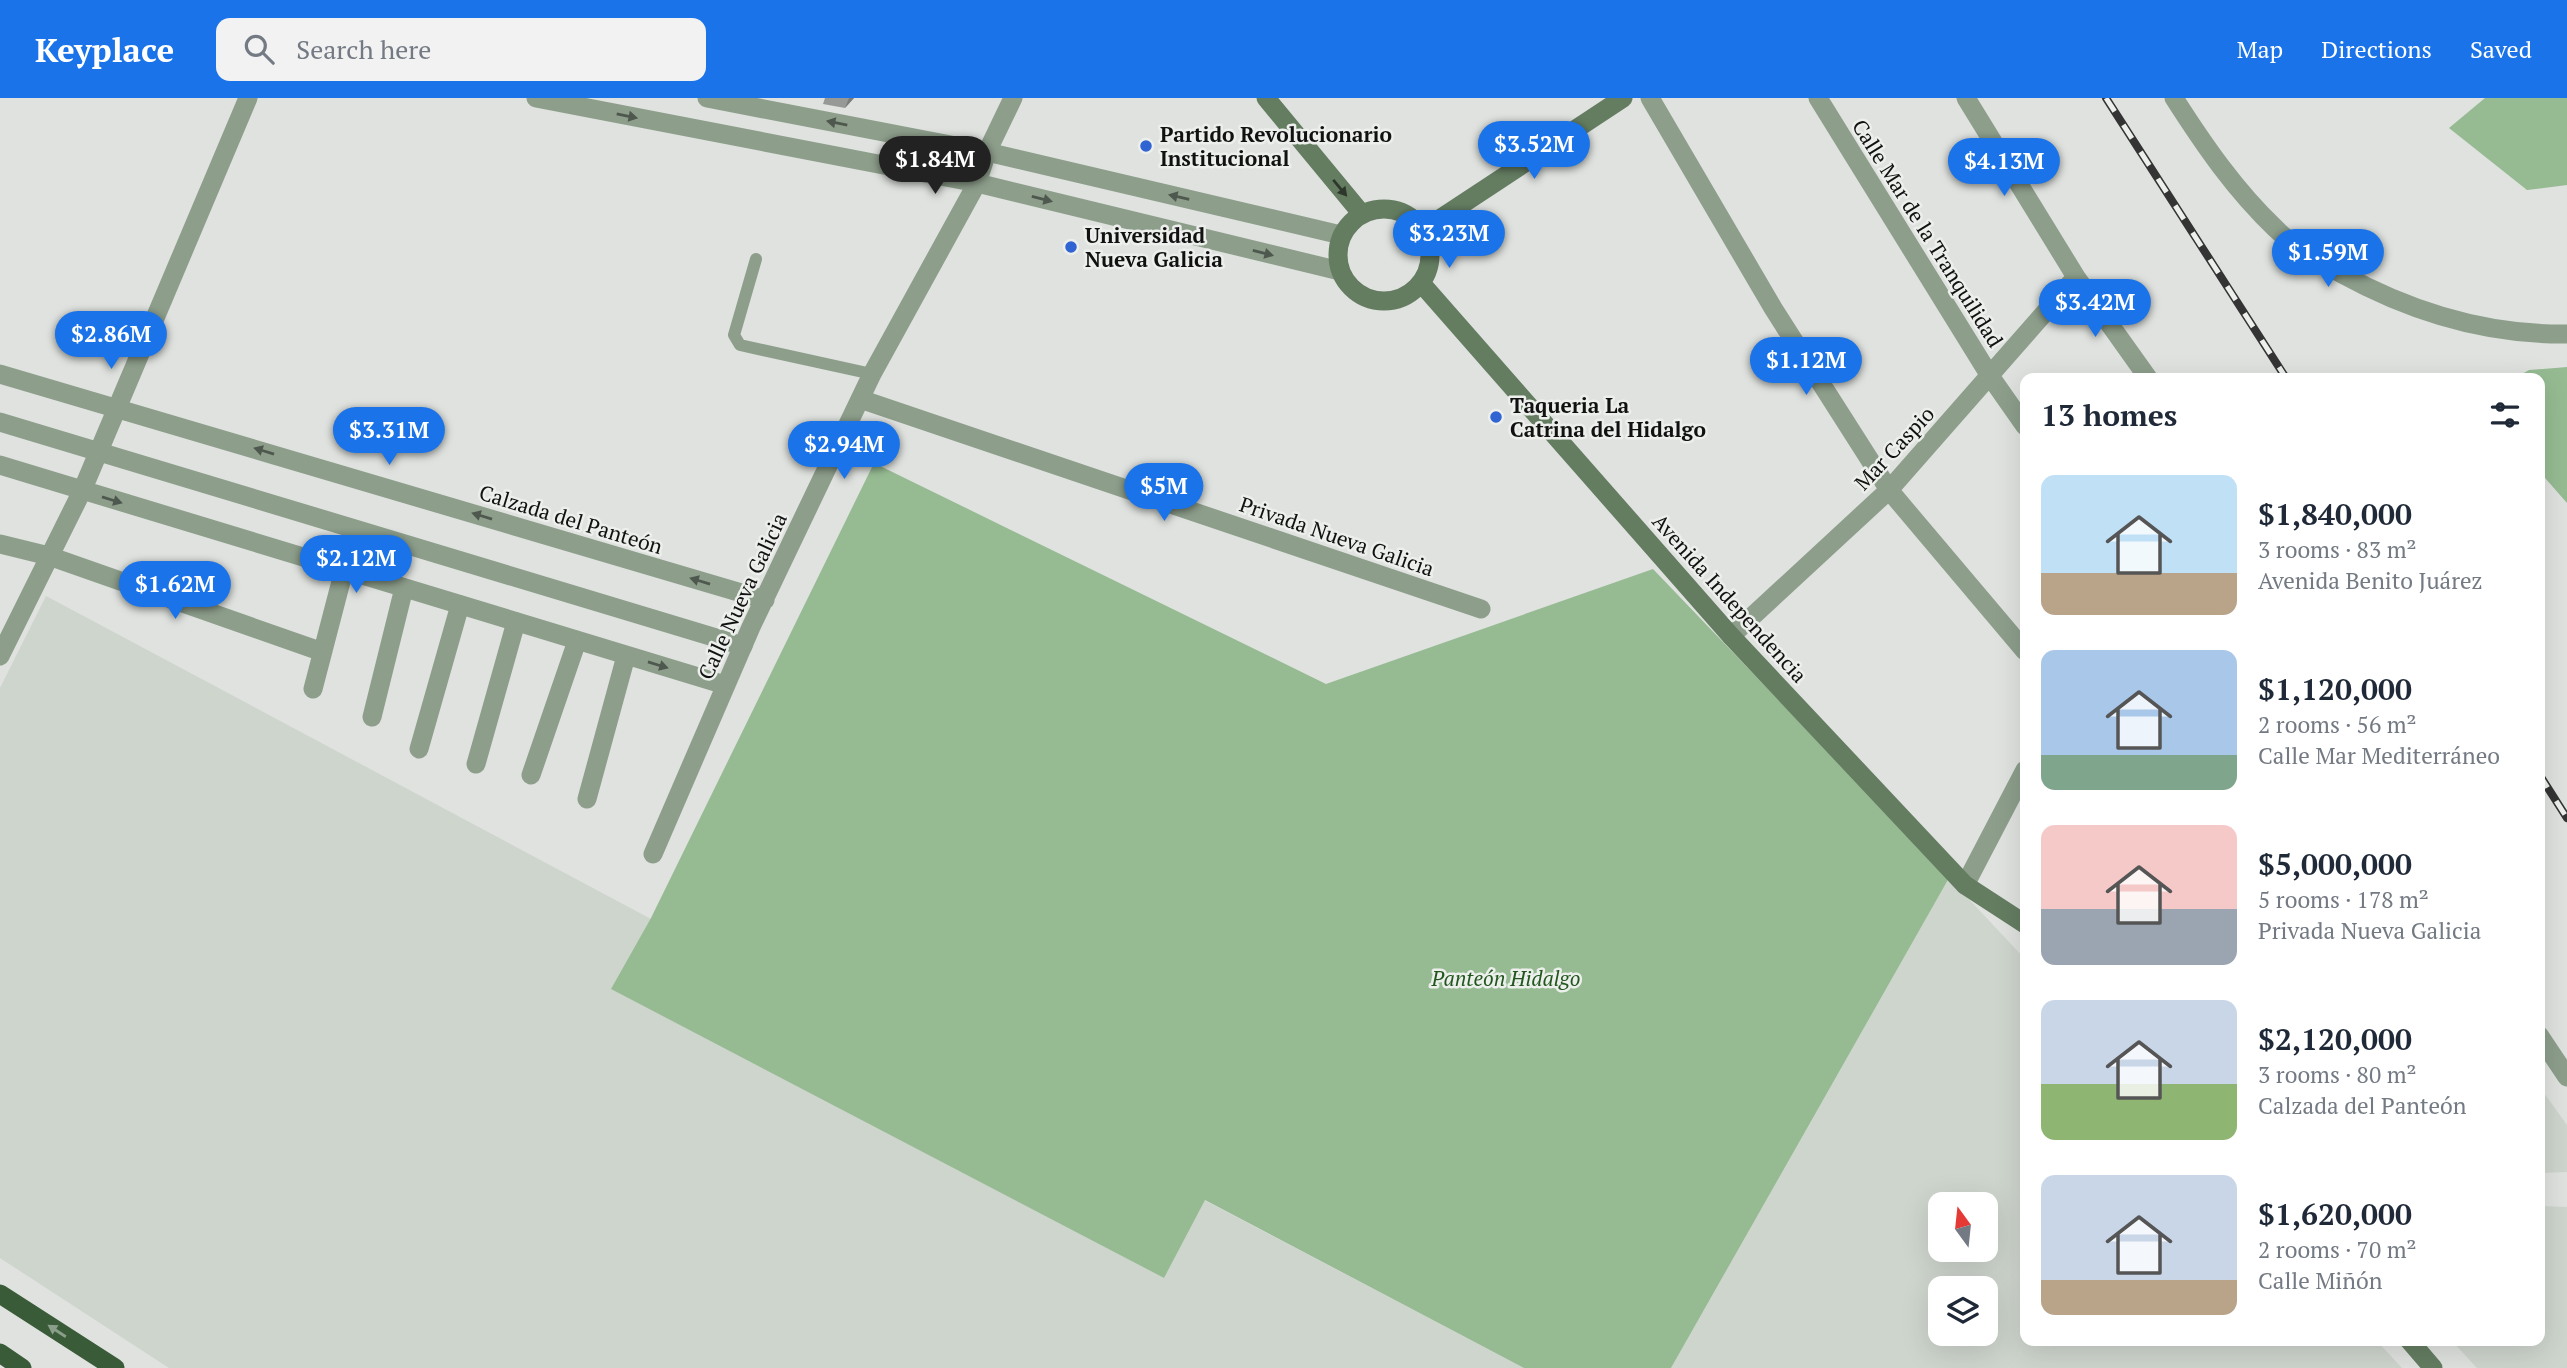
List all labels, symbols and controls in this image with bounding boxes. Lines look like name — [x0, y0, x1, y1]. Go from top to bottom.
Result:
search box — [216, 18, 706, 81]
text: Keyplace — [35, 28, 174, 71]
icon: search — [240, 30, 278, 68]
text: Search here — [296, 32, 431, 66]
text: Map — [2237, 33, 2283, 65]
text: Directions — [2321, 33, 2432, 65]
text: Saved — [2470, 33, 2532, 65]
one-way arrow — [616, 110, 638, 121]
street label: Calle Mar de la Tranquilidad — [1846, 114, 2010, 353]
one-way arrow — [826, 118, 848, 129]
place label: Partido Revolucionario Institucional — [1160, 120, 1392, 172]
pin: $3.52M — [1477, 122, 1591, 181]
text: $3.52M — [1494, 128, 1574, 159]
pin: $1.84M — [878, 136, 992, 196]
marker: Partido Revolucionario Institucional — [1138, 138, 1154, 154]
pin: $4.13M — [1947, 139, 2061, 198]
text: $1.84M — [895, 143, 975, 174]
text: $4.13M — [1964, 145, 2044, 176]
one-way arrow — [1333, 179, 1348, 197]
one-way arrow — [1168, 192, 1190, 203]
one-way arrow — [1031, 194, 1053, 205]
pin: $3.23M — [1392, 211, 1506, 270]
text: $3.23M — [1409, 217, 1489, 248]
place label: Universidad Nueva Galicia — [1085, 221, 1223, 273]
pin: $1.59M — [2271, 230, 2385, 289]
text: $1.59M — [2288, 236, 2368, 267]
marker: Universidad Nueva Galicia — [1063, 239, 1079, 255]
one-way arrow — [1252, 247, 1274, 258]
pin: $3.42M — [2038, 280, 2152, 339]
text: $3.42M — [2055, 286, 2135, 317]
pin: $2.86M — [54, 312, 168, 371]
text: $2.86M — [71, 318, 151, 349]
pin: $1.12M — [1749, 338, 1863, 397]
text: $1.12M — [1766, 344, 1846, 375]
place label: Taqueria La Catrina del Hidalgo — [1510, 391, 1706, 443]
text: 13 homes — [2041, 395, 2177, 435]
icon: filters — [2486, 396, 2524, 434]
street label: Mar Caspio — [1848, 400, 1940, 496]
pin: $3.31M — [332, 408, 446, 467]
marker: Taqueria La Catrina del Hidalgo — [1488, 409, 1504, 425]
text: $3.31M — [349, 414, 429, 445]
pin: $2.94M — [787, 422, 901, 481]
text: $2.94M — [804, 428, 884, 459]
one-way arrow — [253, 445, 274, 455]
pin: $5M — [1130, 464, 1198, 523]
text: $5M — [1140, 470, 1188, 501]
street label: Calzada del Panteón — [476, 478, 667, 560]
street label: Privada Nueva Galicia — [1236, 490, 1438, 583]
text: $1,840,000 — [2258, 494, 2412, 534]
one-way arrow — [102, 495, 123, 506]
icon: home — [2097, 503, 2181, 587]
street label: Calle Nueva Galicia — [691, 508, 793, 684]
street label: Avenida Independencia — [1647, 508, 1814, 689]
one-way arrow — [471, 510, 492, 520]
text: 3 rooms · 83 m² — [2258, 534, 2417, 565]
pin: $2.12M — [299, 536, 413, 595]
text: $2.12M — [316, 542, 396, 573]
pin: $1.62M — [118, 561, 232, 621]
text: Avenida Benito Juárez — [2258, 565, 2483, 596]
text: $1.62M — [135, 568, 215, 599]
one-way arrow — [689, 575, 710, 585]
one-way arrow — [648, 661, 669, 671]
text: $1,120,000 — [2258, 669, 2412, 709]
icon: home — [2097, 678, 2181, 762]
text: 2 rooms · 56 m² — [2258, 709, 2417, 740]
text: Calle Mar Mediterráneo — [2258, 740, 2500, 771]
text: $5,000,000 — [2258, 844, 2412, 884]
icon: home — [2097, 853, 2181, 937]
text: 5 rooms · 178 m² — [2258, 884, 2429, 915]
text: Privada Nueva Galicia — [2258, 915, 2481, 946]
park label: Panteón Hidalgo — [1430, 964, 1581, 992]
text: $2,120,000 — [2258, 1019, 2412, 1059]
icon: home — [2097, 1028, 2181, 1112]
text: 3 rooms · 80 m² — [2258, 1059, 2417, 1090]
text: Calzada del Panteón — [2258, 1090, 2466, 1121]
north arrow — [1928, 1192, 1998, 1262]
map controls — [1928, 1192, 1998, 1346]
text: $1,620,000 — [2258, 1194, 2412, 1234]
icon: home — [2097, 1203, 2181, 1287]
text: 2 rooms · 70 m² — [2258, 1234, 2417, 1265]
text: Calle Miñón — [2258, 1265, 2382, 1296]
button: layers — [1928, 1276, 1998, 1346]
one-way arrow — [48, 1325, 67, 1338]

